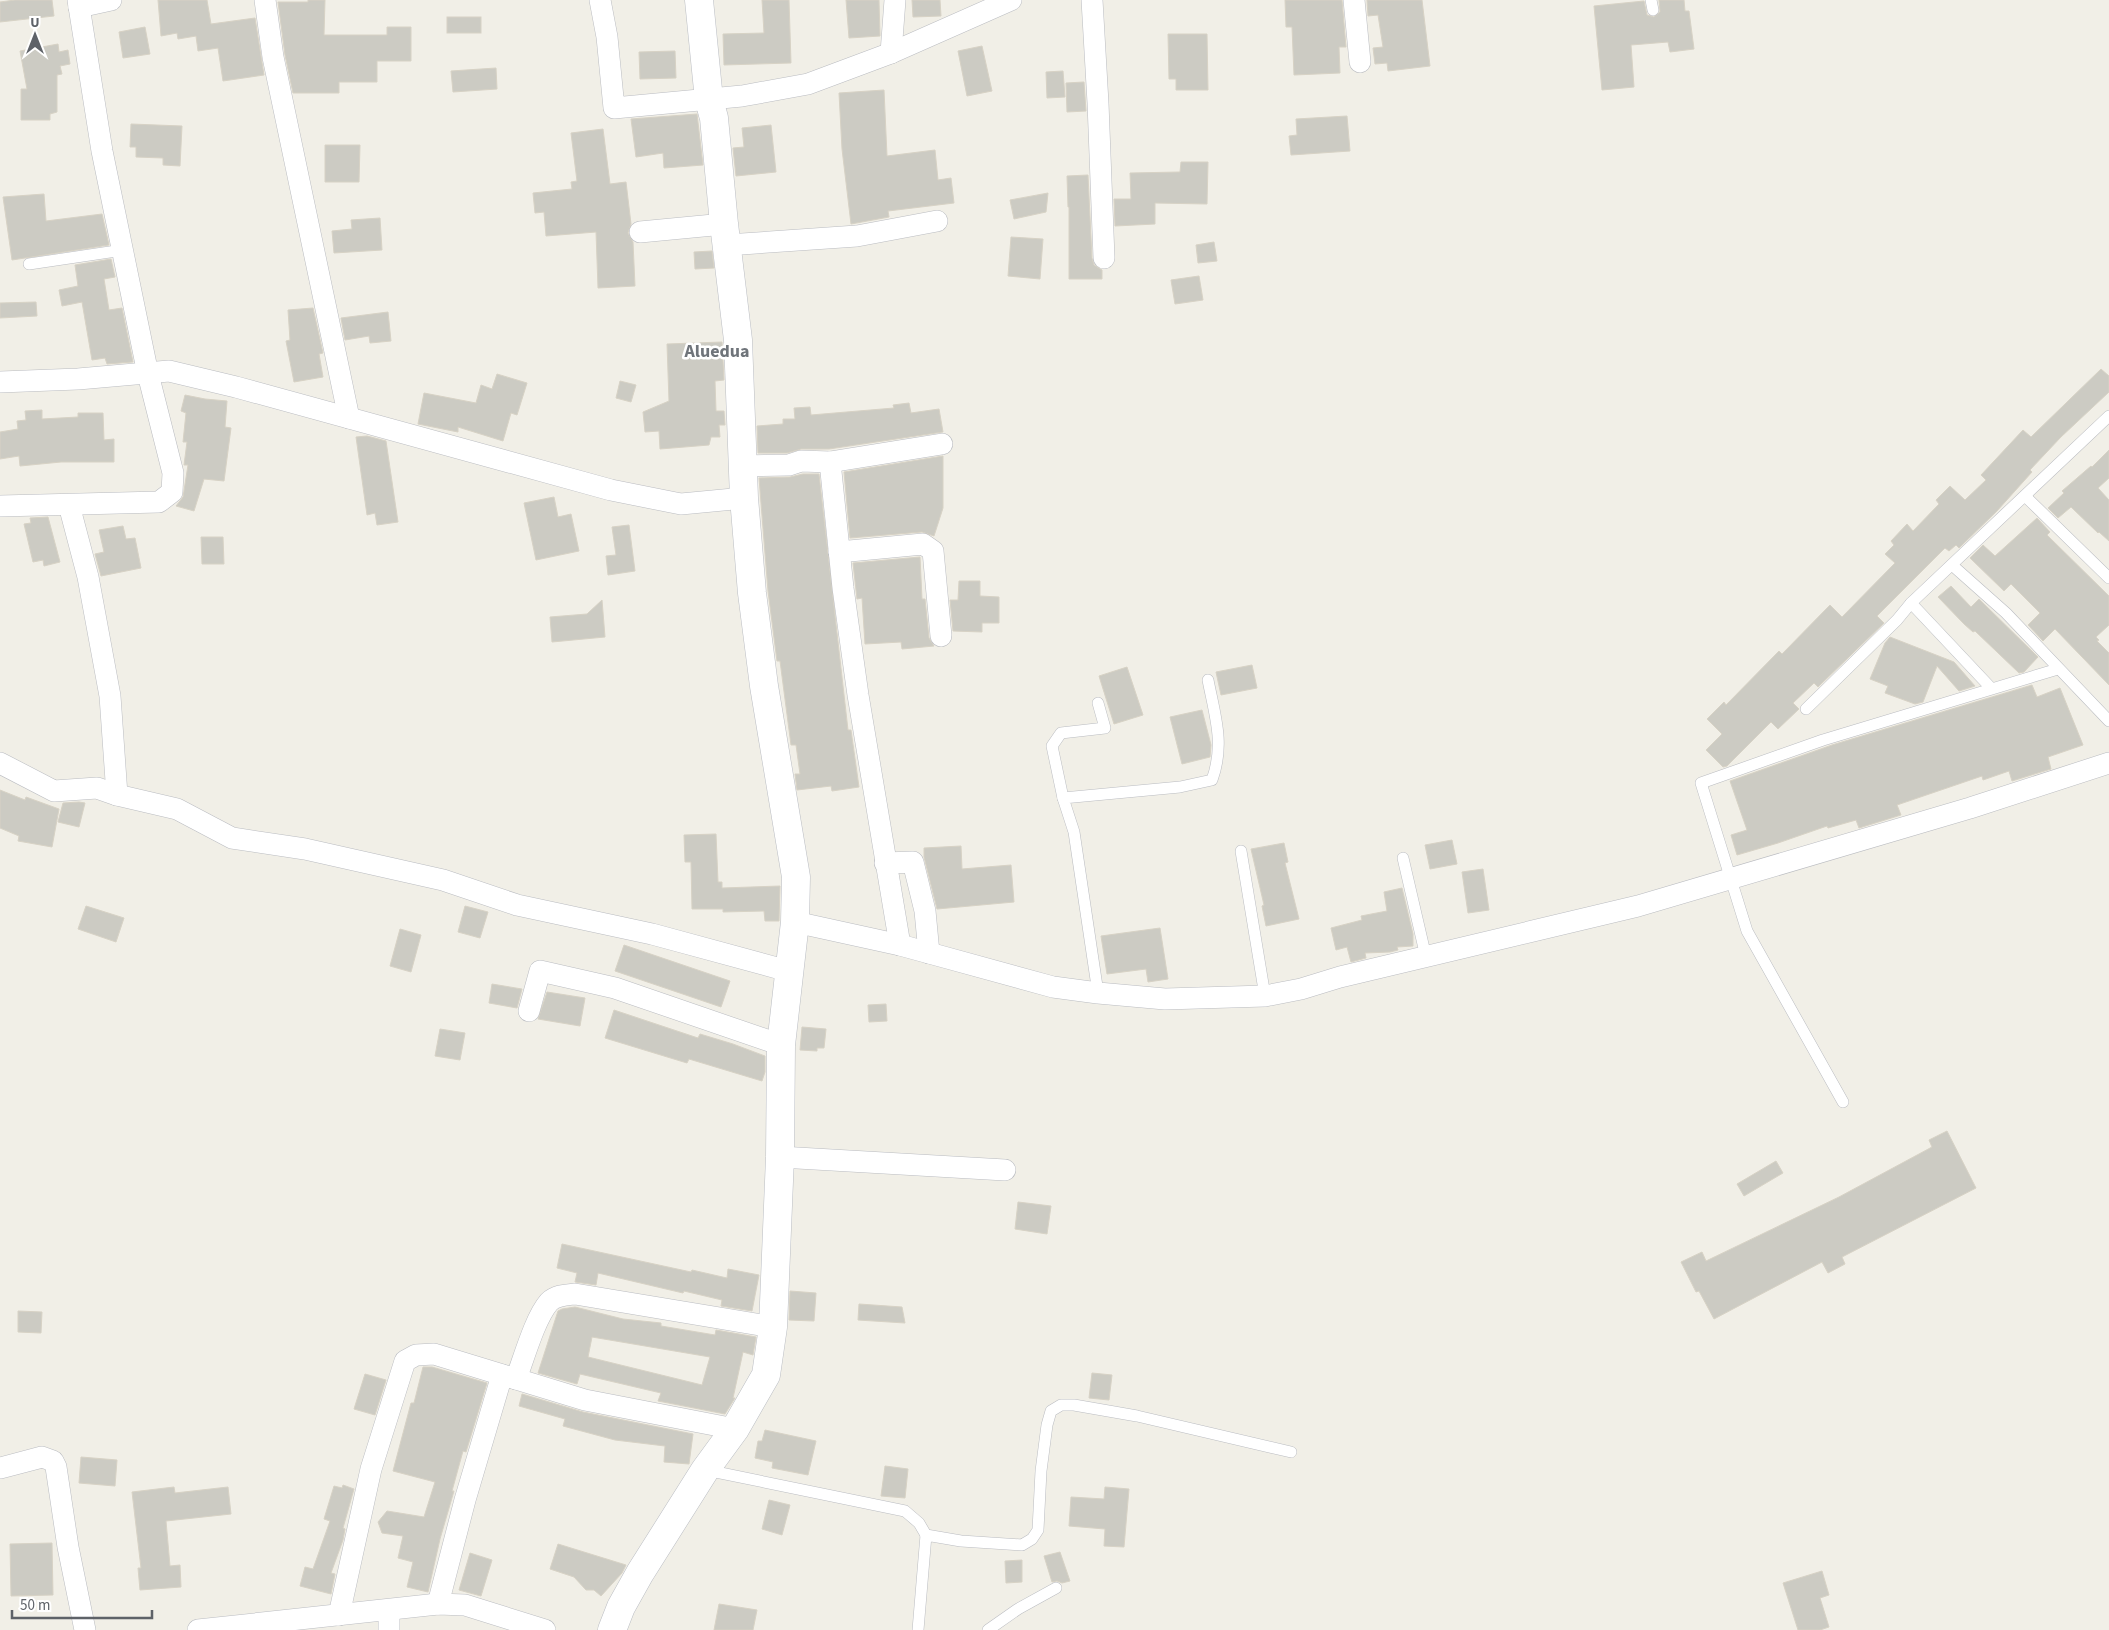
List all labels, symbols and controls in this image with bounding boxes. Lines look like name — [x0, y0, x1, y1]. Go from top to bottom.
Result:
north arrow — [10, 10, 60, 60]
text: U — [30, 13, 40, 33]
district label: Aluedua — [683, 339, 750, 364]
scale bar — [12, 1588, 152, 1620]
text: 50 m — [20, 1595, 50, 1616]

